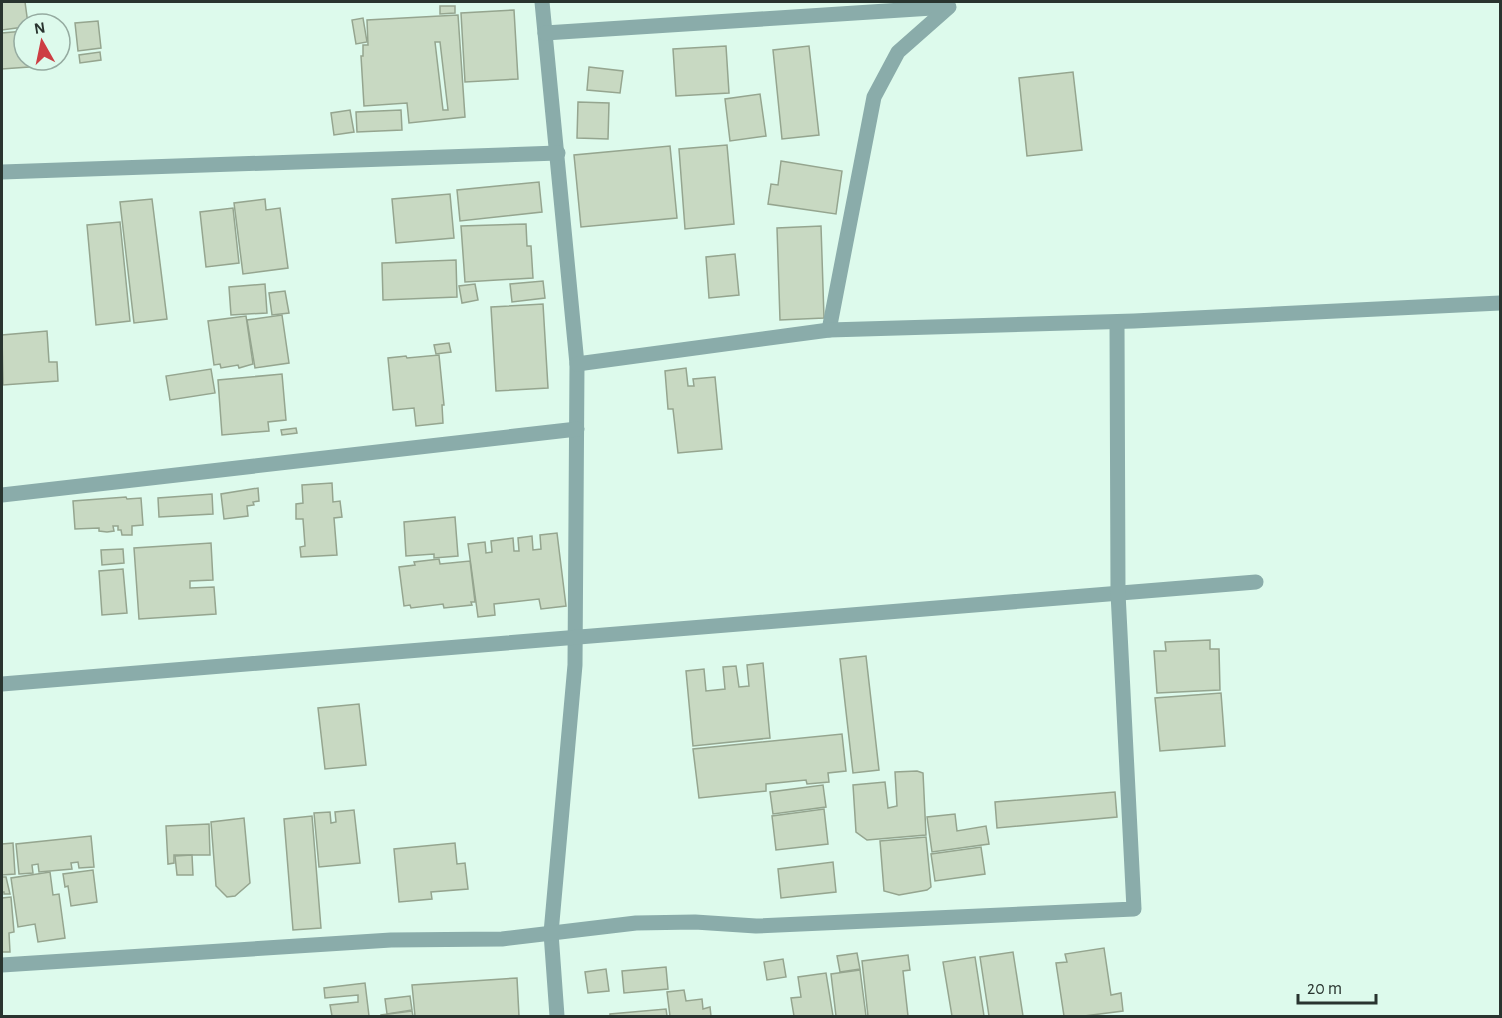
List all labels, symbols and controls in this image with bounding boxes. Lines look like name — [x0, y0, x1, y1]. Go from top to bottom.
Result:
north arrow — [12, 12, 72, 72]
text: N — [33, 19, 47, 37]
scale bar — [1298, 967, 1376, 1005]
text: 20 m — [1307, 980, 1342, 998]

